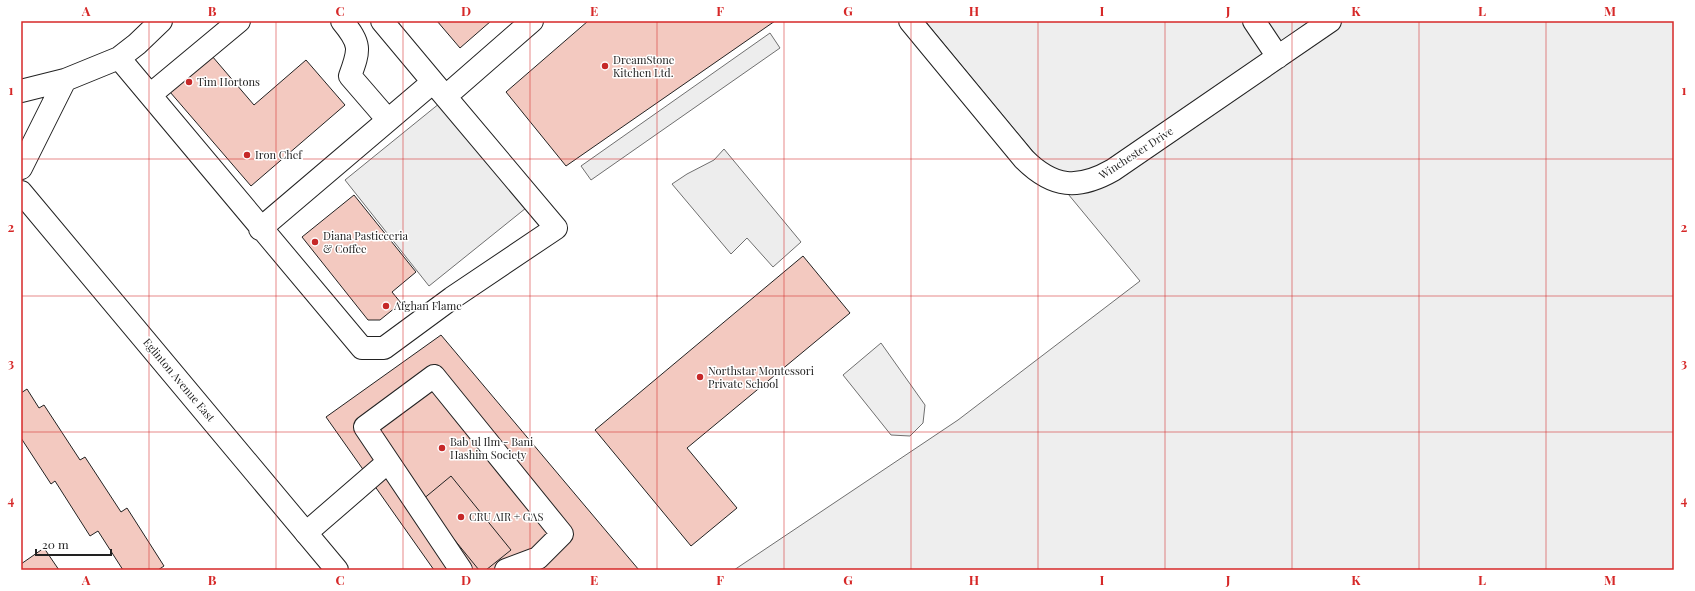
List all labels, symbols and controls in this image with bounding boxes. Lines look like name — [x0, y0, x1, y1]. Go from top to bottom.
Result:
text: A — [81, 2, 91, 19]
text: B — [208, 2, 217, 19]
text: C — [335, 2, 345, 19]
text: D — [461, 2, 471, 19]
text: E — [590, 2, 598, 19]
text: F — [716, 2, 724, 19]
text: G — [843, 2, 853, 19]
text: H — [969, 2, 979, 19]
text: I — [1100, 2, 1105, 19]
text: J — [1225, 2, 1231, 19]
text: K — [1351, 2, 1361, 19]
text: L — [1478, 2, 1486, 19]
text: M — [1604, 2, 1616, 19]
place label: DreamStone Kitchen Ltd. — [613, 52, 675, 80]
marker: DreamStone Kitchen Ltd. — [600, 61, 610, 71]
place label: Tim Hortons — [197, 74, 260, 89]
marker: Tim Hortons — [184, 77, 194, 87]
text: 1 — [9, 81, 14, 98]
text: 1 — [1682, 81, 1687, 98]
street label: Winchester Drive — [1095, 123, 1176, 183]
place label: Iron Chef — [255, 147, 303, 162]
marker: Iron Chef — [242, 150, 252, 160]
text: 2 — [8, 218, 15, 235]
text: 2 — [1681, 218, 1688, 235]
place label: Diana Pasticceria & Coffee — [323, 228, 409, 256]
marker: Diana Pasticceria & Coffee — [310, 237, 320, 247]
place label: Afghan Flame — [393, 298, 462, 313]
marker: Afghan Flame — [381, 301, 391, 311]
street label: Eglinton Avenue East — [140, 335, 219, 425]
text: 3 — [8, 354, 14, 371]
text: 3 — [1681, 354, 1687, 371]
place label: Northstar Montessori Private School — [708, 363, 814, 391]
marker: Northstar Montessori Private School — [695, 372, 705, 382]
place label: Bab ul Ilm - Bani Hashim Society — [450, 434, 533, 462]
marker: Bab ul Ilm - Bani Hashim Society — [437, 443, 447, 453]
text: 4 — [8, 491, 15, 508]
text: 4 — [1681, 491, 1688, 508]
place label: CRU AIR + GAS — [469, 509, 544, 524]
marker: CRU AIR + GAS — [456, 512, 466, 522]
scale bar — [36, 531, 111, 557]
text: 20 m — [42, 536, 69, 552]
text: A — [81, 571, 91, 588]
text: B — [208, 571, 217, 588]
text: C — [335, 571, 345, 588]
text: D — [461, 571, 471, 588]
text: E — [590, 571, 598, 588]
text: F — [716, 571, 724, 588]
text: G — [843, 571, 853, 588]
text: H — [969, 571, 979, 588]
text: I — [1100, 571, 1105, 588]
text: J — [1225, 571, 1231, 588]
text: K — [1351, 571, 1361, 588]
text: L — [1478, 571, 1486, 588]
text: M — [1604, 571, 1616, 588]

